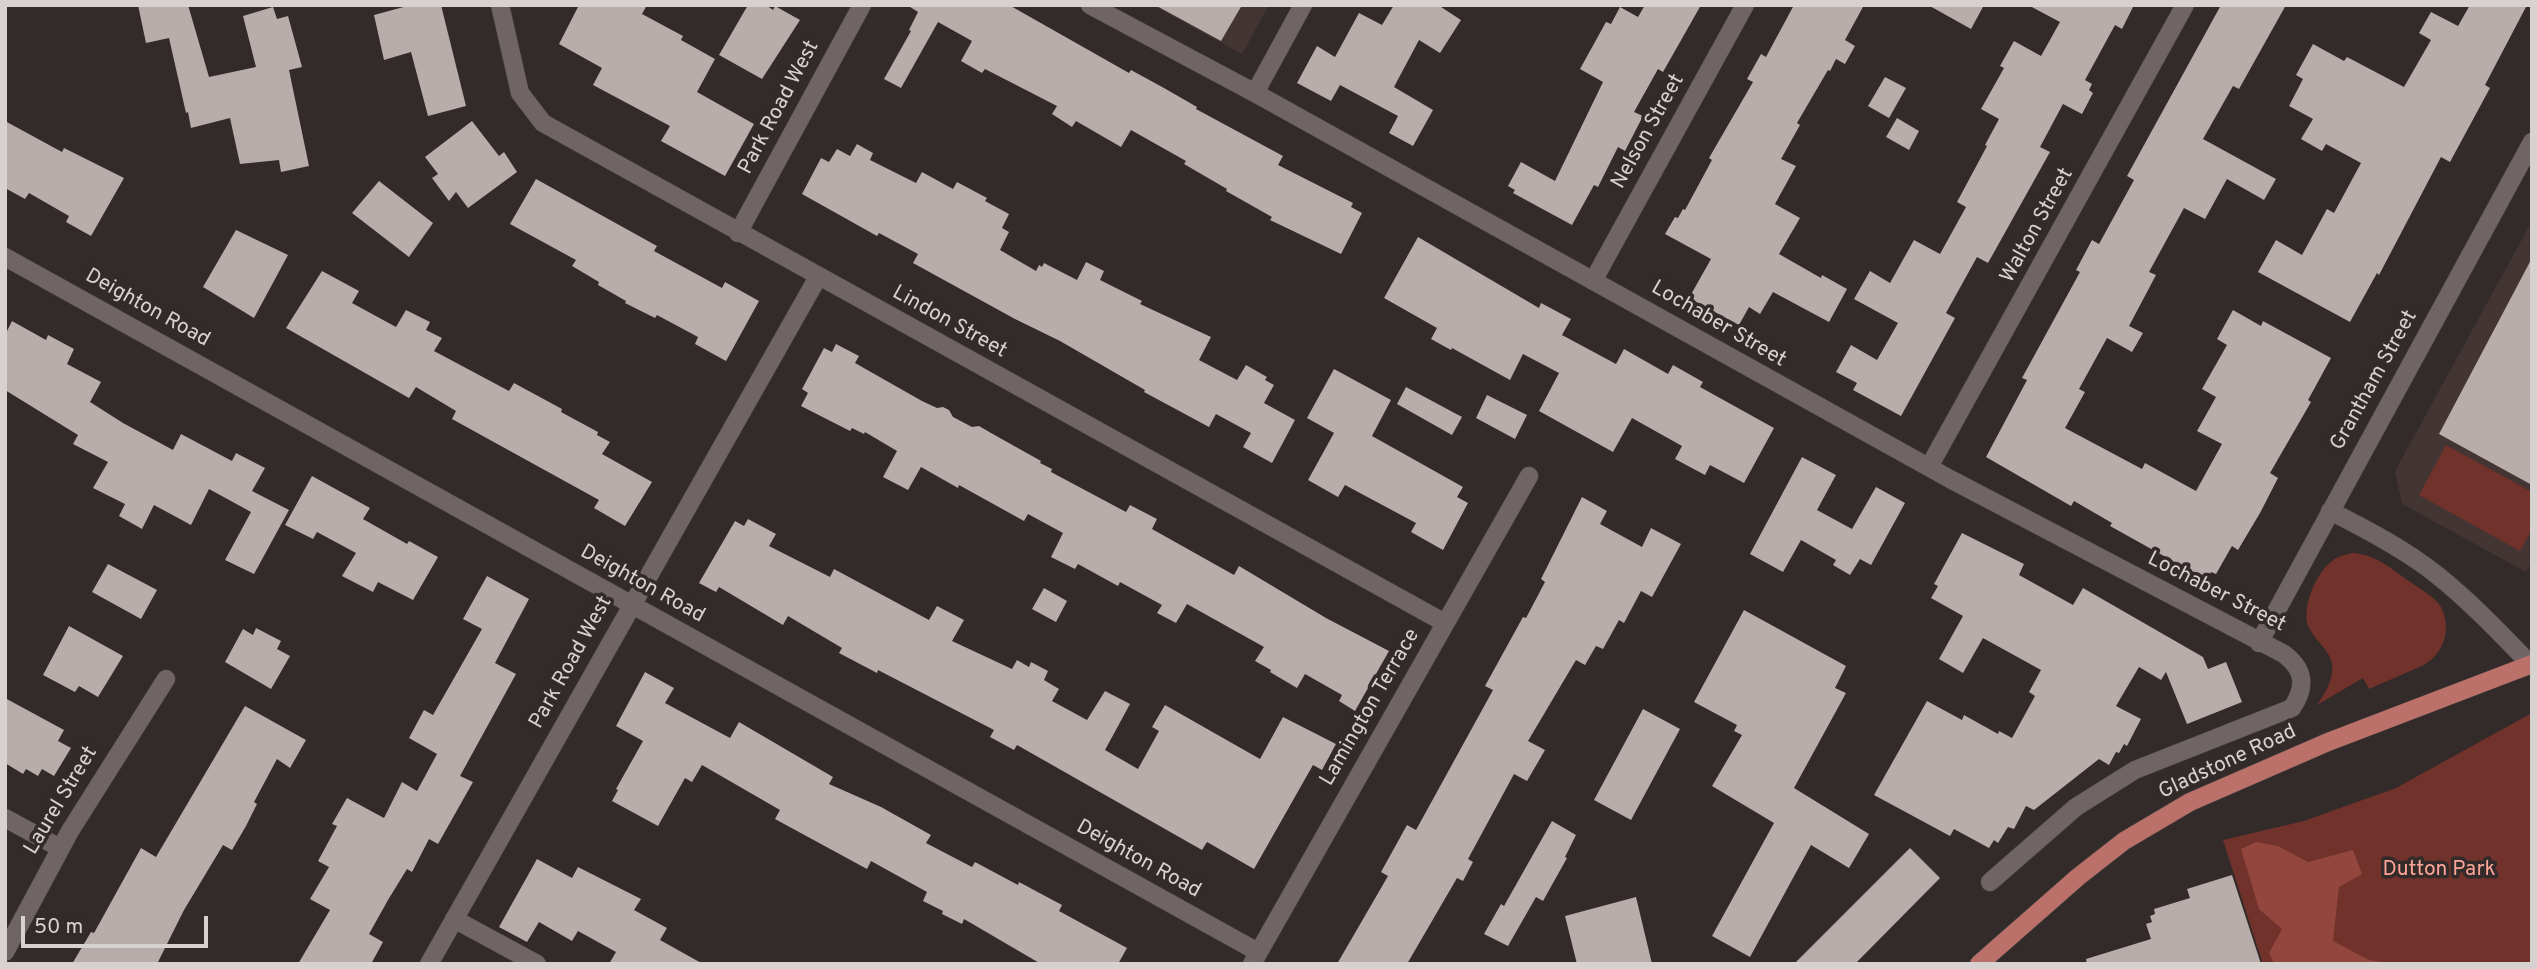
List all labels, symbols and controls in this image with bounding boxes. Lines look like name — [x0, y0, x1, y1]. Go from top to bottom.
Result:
street label: Park Road West — [734, 37, 826, 179]
street label: Nelson Street — [1607, 70, 1691, 194]
street label: Walton Street — [1996, 164, 2080, 288]
street label: Deighton Road — [80, 264, 214, 354]
street label: Lochaber Street — [1646, 276, 1790, 374]
street label: Lindon Street — [887, 281, 1011, 365]
street label: Grantham Street — [2326, 307, 2424, 455]
street label: Deighton Road — [575, 540, 709, 630]
street label: Lochaber Street — [2143, 547, 2289, 639]
street label: Park Road West — [525, 592, 619, 734]
street label: Lamington Terrace — [1316, 625, 1426, 791]
street label: Gladstone Road — [2155, 720, 2301, 806]
street label: Laurel Street — [20, 742, 104, 860]
street label: Deighton Road — [1071, 815, 1205, 905]
park label: Dutton Park — [2382, 858, 2496, 884]
scale bar — [24, 902, 212, 946]
text: 50 m — [34, 914, 83, 941]

